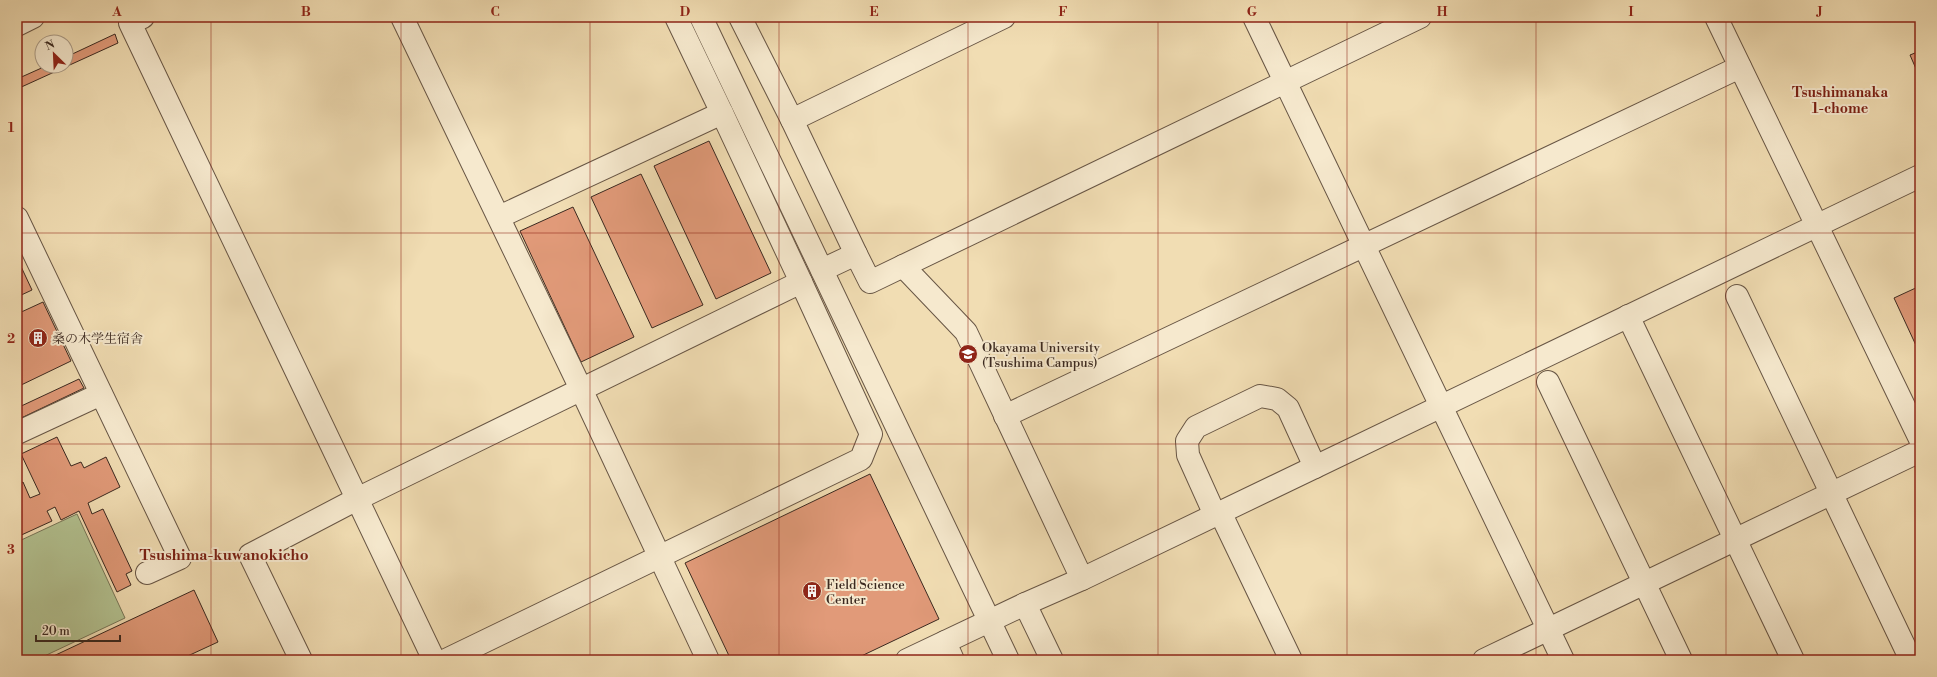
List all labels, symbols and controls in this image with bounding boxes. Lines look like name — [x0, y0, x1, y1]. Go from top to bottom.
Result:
text: A — [111, 4, 122, 20]
text: B — [301, 4, 311, 20]
text: C — [490, 4, 500, 20]
text: D — [680, 4, 690, 20]
text: E — [869, 4, 879, 20]
text: F — [1058, 4, 1068, 20]
text: G — [1247, 4, 1258, 20]
text: H — [1437, 4, 1448, 20]
text: I — [1628, 4, 1634, 20]
text: J — [1815, 4, 1823, 20]
north arrow — [34, 34, 74, 74]
text: N — [44, 37, 57, 54]
district label: Tsushimanaka 1-chome — [1792, 84, 1888, 118]
text: 1 — [8, 120, 15, 136]
building icon: 桑の木学生宿舎 — [27, 327, 49, 349]
text: 2 — [7, 331, 15, 347]
place label: 桑の木学生宿舎 — [52, 331, 143, 347]
place label: Okayama University (Tsushima Campus) — [982, 340, 1101, 371]
school or university icon: Okayama University (Tsushima Campus) — [957, 343, 979, 365]
text: 3 — [7, 542, 15, 558]
district label: Tsushima-kuwanokicho — [140, 546, 309, 565]
place label: Field Science Center — [826, 577, 905, 608]
building icon: Field Science Center — [801, 580, 823, 602]
scale bar — [36, 617, 120, 643]
text: 20 m — [42, 624, 70, 639]

